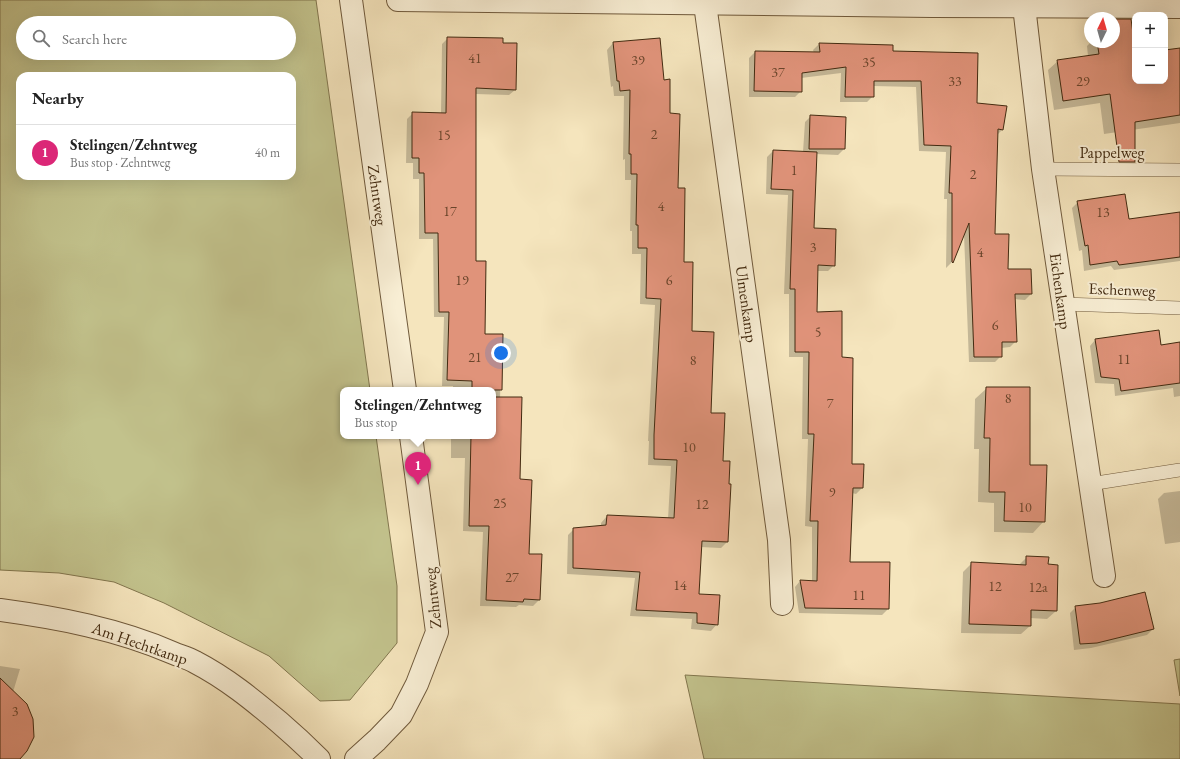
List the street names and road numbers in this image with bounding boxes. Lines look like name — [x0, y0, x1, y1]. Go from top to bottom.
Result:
street label: Pappelweg — [1080, 142, 1145, 163]
street label: Zehntweg — [363, 163, 392, 228]
street label: Eichenkamp — [1045, 251, 1076, 331]
street label: Ulmenkamp — [731, 264, 762, 344]
street label: Eschenweg — [1088, 278, 1157, 301]
street label: Zehntweg — [419, 565, 446, 630]
street label: Am Hechtkamp — [88, 617, 191, 670]

